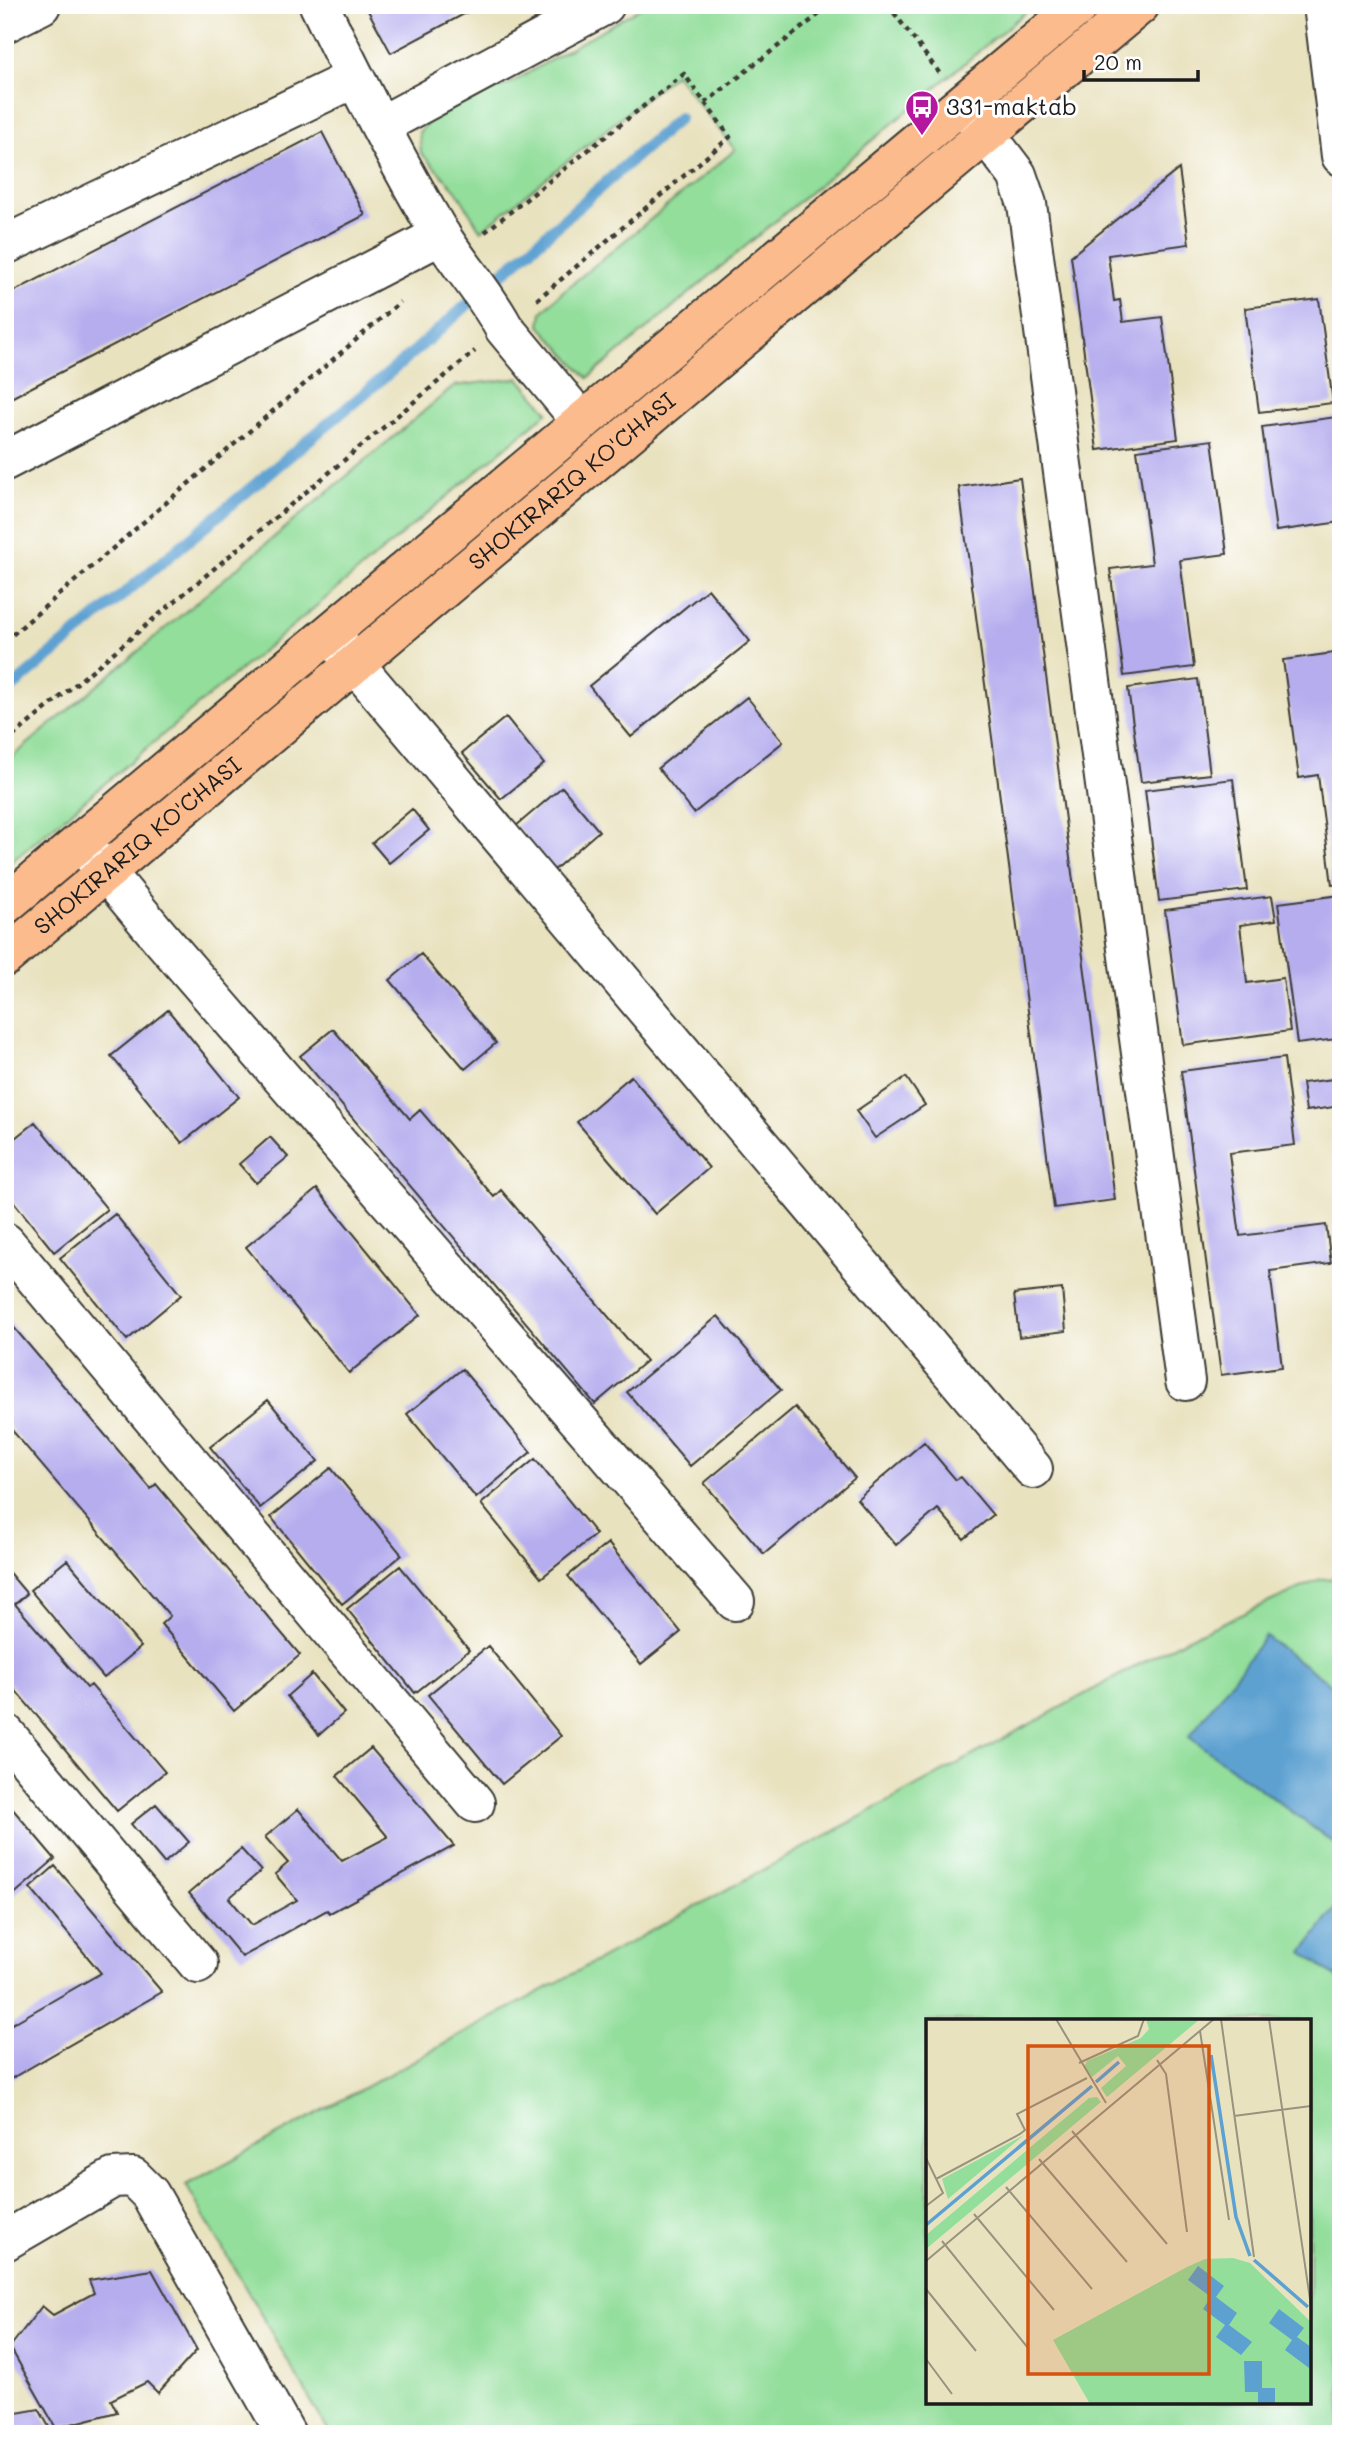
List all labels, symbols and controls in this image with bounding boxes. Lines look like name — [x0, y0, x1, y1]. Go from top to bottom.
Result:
scale bar — [1084, 38, 1197, 82]
text: 20 m — [1094, 48, 1142, 75]
bus stop icon: 331-maktab — [903, 88, 941, 137]
place label: 331-maktab — [946, 91, 1077, 121]
street label: SHOKIRARIQ KO'CHASI — [461, 385, 681, 576]
street label: SHOKIRARIQ KO'CHASI — [27, 750, 247, 941]
inset map — [926, 2019, 1311, 2404]

